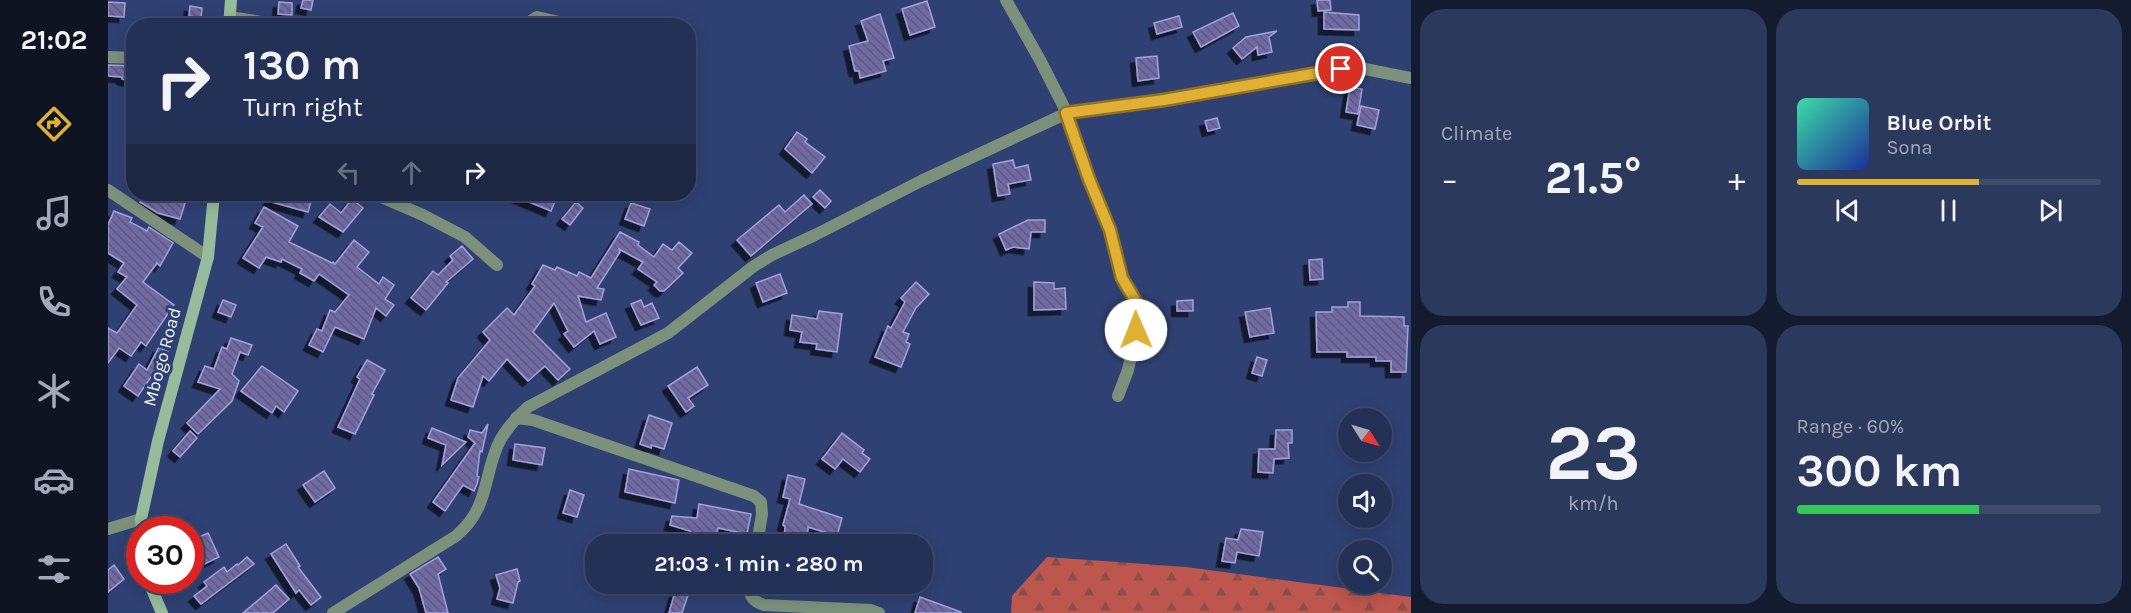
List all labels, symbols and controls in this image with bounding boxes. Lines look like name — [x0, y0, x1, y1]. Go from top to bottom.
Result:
text: 21:02 — [21, 24, 87, 56]
text: 130 m — [243, 40, 361, 90]
icon: right — [144, 42, 222, 120]
pin — [1315, 43, 1366, 94]
icon: arrive — [1324, 52, 1357, 85]
text: Turn right — [243, 91, 363, 123]
icon: directions — [33, 103, 75, 145]
text: Blue Orbit — [1887, 110, 1992, 136]
text: Climate — [1441, 122, 1512, 145]
text: Sona — [1887, 136, 1933, 159]
text: 21.5° — [1545, 152, 1642, 204]
icon: left — [332, 156, 365, 189]
icon: ahead — [395, 156, 428, 189]
icon: right — [458, 156, 491, 189]
text: − — [1441, 160, 1458, 198]
text: + — [1728, 160, 1746, 198]
icon: music — [33, 192, 75, 234]
icon: previous — [1831, 194, 1864, 227]
icon: pause — [1932, 194, 1965, 227]
icon: next — [2034, 194, 2067, 227]
icon: phone — [33, 281, 75, 323]
position arrow — [1104, 298, 1168, 362]
street label: Mbogo Road — [138, 305, 186, 409]
icon: climate — [33, 370, 75, 412]
text: 23 — [1545, 407, 1641, 499]
north arrow — [1338, 408, 1392, 462]
map controls — [1338, 408, 1392, 594]
text: Range · 60% — [1797, 415, 1904, 438]
text: 300 km — [1797, 445, 1962, 497]
icon: car — [33, 459, 75, 501]
button: sound — [1338, 474, 1392, 528]
text: km/h — [1568, 492, 1619, 515]
speed limit sign: 30 — [126, 516, 204, 594]
button: search — [1338, 540, 1392, 594]
icon: filters — [33, 548, 75, 590]
text: 21:03 · 1 min · 280 m — [654, 551, 864, 577]

